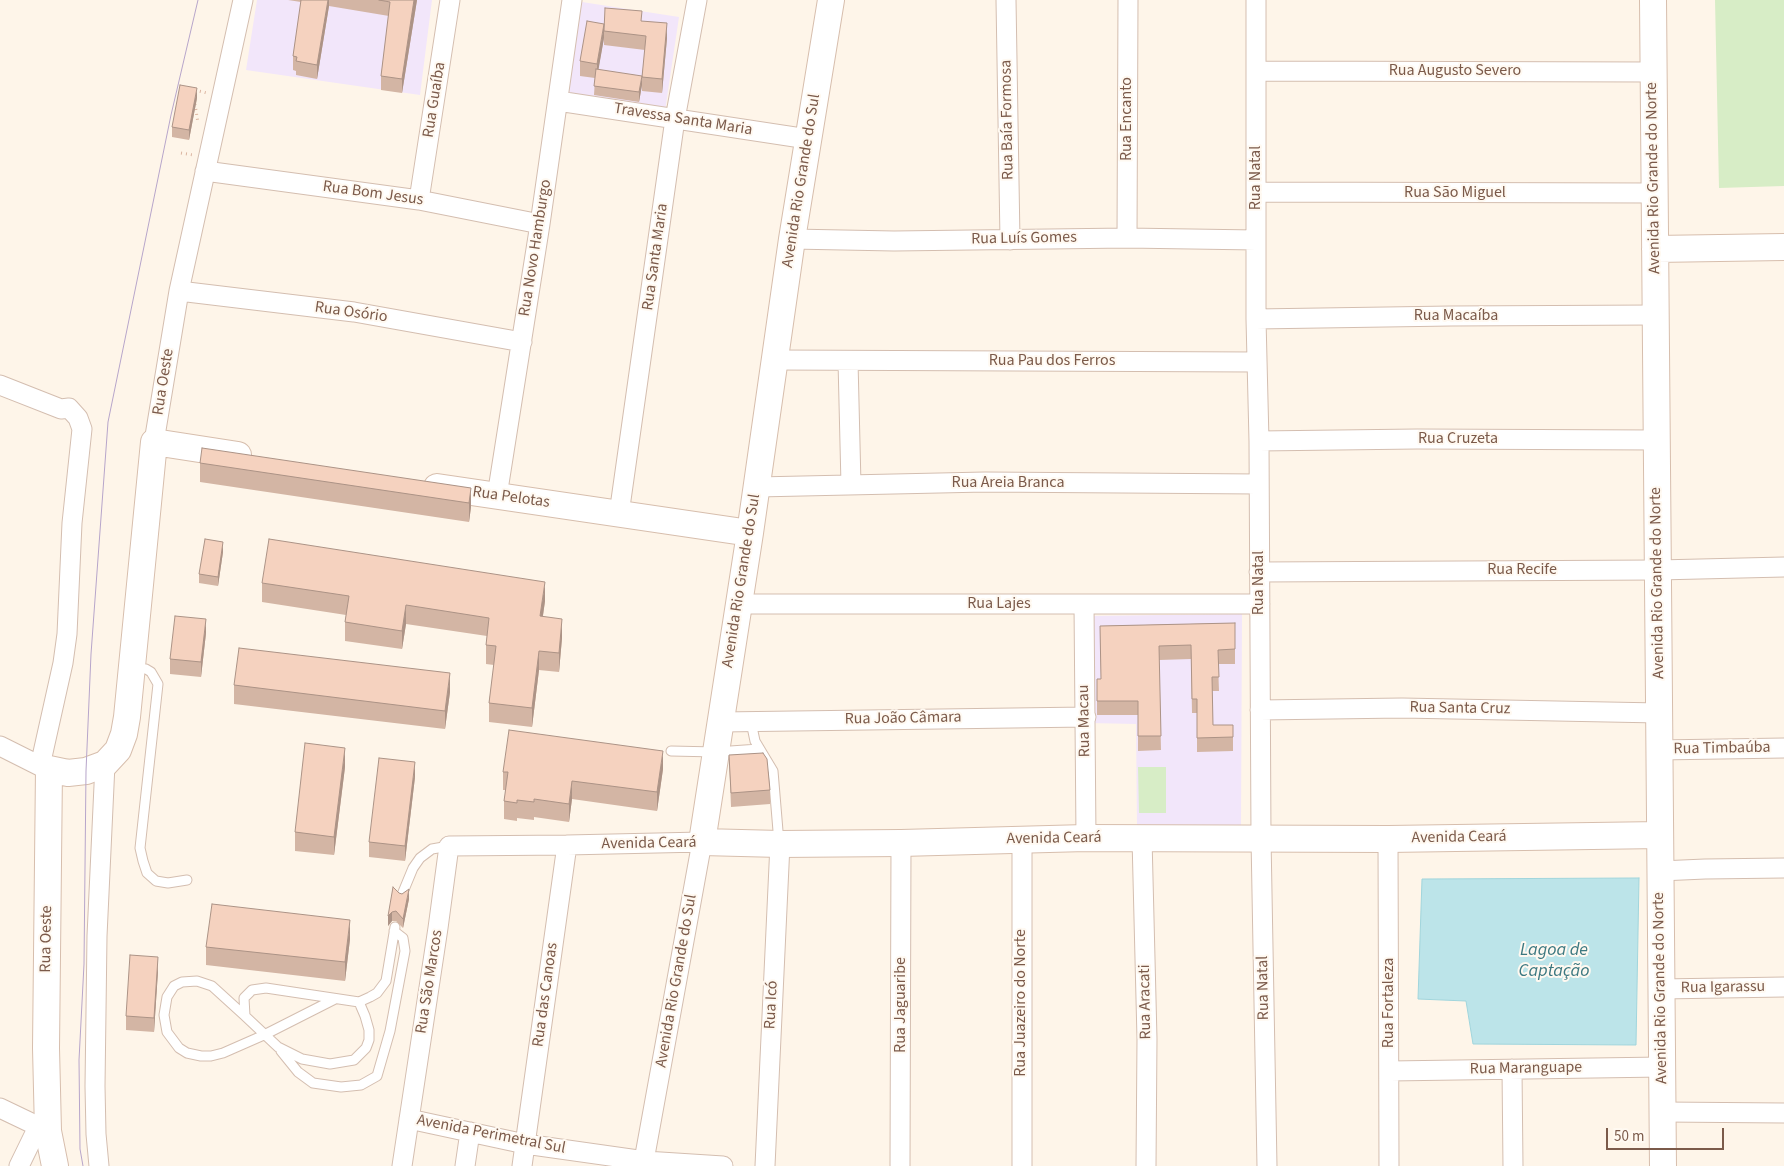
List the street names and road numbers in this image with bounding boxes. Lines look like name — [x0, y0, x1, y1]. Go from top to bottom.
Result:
street label: Rua Baía Formosa — [997, 60, 1019, 180]
street label: Rua Guaíba — [420, 61, 450, 139]
street label: Rua Augusto Severo — [1389, 61, 1521, 81]
street label: Rua Encanto — [1117, 77, 1137, 161]
street label: Avenida Rio Grande do Norte — [1643, 82, 1665, 274]
street label: Avenida Rio Grande do Sul — [779, 93, 825, 269]
street label: Travessa Santa Maria — [612, 100, 754, 140]
street label: Rua Natal — [1246, 146, 1266, 210]
street label: Rua Bom Jesus — [321, 177, 425, 211]
street label: Rua Novo Hamburgo — [516, 178, 556, 318]
street label: Rua São Miguel — [1404, 183, 1506, 203]
street label: Rua Santa Maria — [639, 202, 673, 312]
street label: Rua Luís Gomes — [971, 228, 1077, 250]
street label: Rua Osório — [313, 298, 389, 328]
street label: Rua Macaíba — [1414, 306, 1498, 326]
street label: Rua Oeste — [149, 347, 179, 417]
street label: Rua Pau dos Ferros — [989, 351, 1115, 371]
street label: Rua Cruzeta — [1418, 429, 1498, 449]
street label: Rua Areia Branca — [952, 473, 1064, 493]
street label: Rua Pelotas — [471, 483, 551, 513]
street label: Avenida Rio Grande do Norte — [1647, 487, 1669, 679]
street label: Avenida Rio Grande do Sul — [719, 493, 765, 669]
street label: Rua Natal — [1249, 551, 1269, 615]
street label: Rua Recife — [1487, 560, 1557, 580]
street label: Rua Lajes — [967, 594, 1031, 614]
street label: Rua Macau — [1075, 685, 1095, 757]
street label: Rua Santa Cruz — [1409, 699, 1511, 719]
street label: Rua João Câmara — [844, 708, 962, 730]
street label: Rua Timbaúba — [1673, 739, 1771, 759]
street label: Avenida Ceará — [1411, 828, 1507, 848]
street label: Avenida Ceará — [1006, 829, 1102, 849]
street label: Avenida Ceará — [601, 834, 697, 854]
street label: Avenida Rio Grande do Norte — [1650, 892, 1672, 1084]
street label: Avenida Rio Grande do Sul — [652, 893, 702, 1069]
street label: Rua Oeste — [37, 905, 57, 973]
street label: Rua São Marcos — [412, 929, 448, 1035]
street label: Rua Juazeiro do Norte — [1011, 929, 1031, 1077]
street label: Rua das Canoas — [529, 942, 563, 1048]
street label: Rua Natal — [1254, 956, 1274, 1020]
street label: Rua Jaguaribe — [891, 957, 911, 1053]
street label: Rua Fortaleza — [1379, 958, 1399, 1048]
street label: Rua Aracati — [1136, 964, 1156, 1040]
street label: Rua Igarassu — [1681, 978, 1765, 998]
street label: Rua Icó — [761, 980, 783, 1030]
street label: Rua Maranguape — [1470, 1058, 1582, 1080]
street label: Avenida Perimetral Sul — [415, 1111, 567, 1159]

